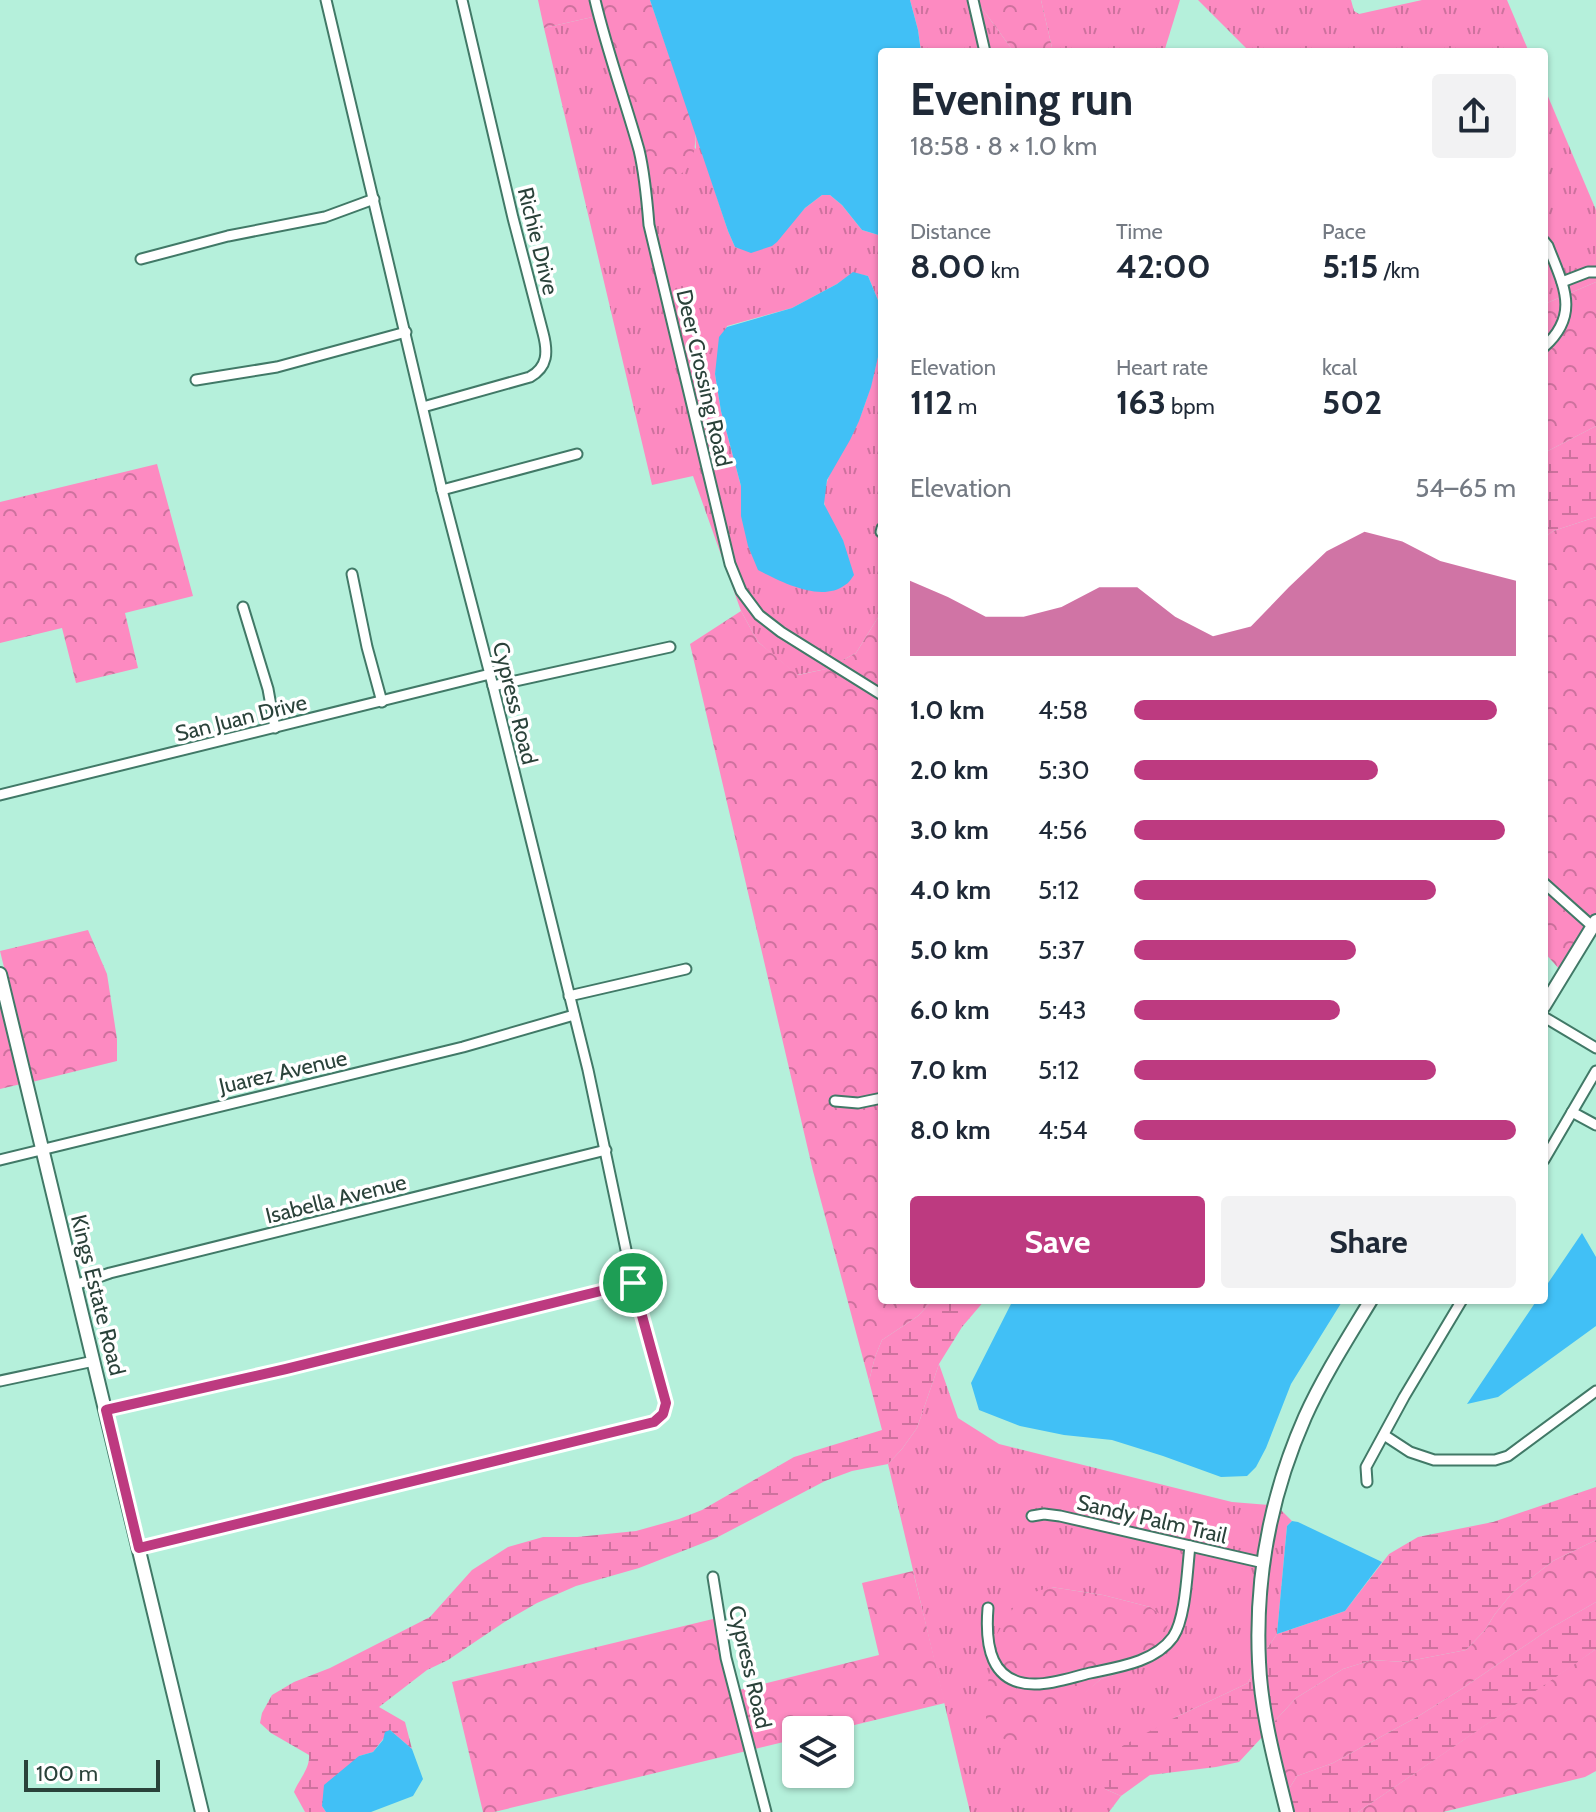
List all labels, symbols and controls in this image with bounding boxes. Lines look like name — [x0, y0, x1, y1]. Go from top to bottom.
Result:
text: Evening run — [910, 73, 1133, 126]
button: share — [1432, 74, 1516, 158]
text: 18:58 · 8 × 1.0 km — [910, 130, 1097, 162]
street label: Richie Drive — [512, 184, 564, 298]
text: Distance — [910, 218, 991, 245]
text: Time — [1116, 218, 1163, 245]
text: Pace — [1322, 218, 1366, 245]
text: 8.00 — [910, 245, 986, 287]
text: 42:00 — [1116, 245, 1211, 287]
text: 5:15 — [1322, 245, 1379, 287]
text: km — [986, 257, 1020, 284]
text: /km — [1379, 257, 1420, 284]
street label: Deer Crossing Road — [670, 287, 738, 469]
text: Elevation — [910, 354, 996, 381]
text: Heart rate — [1116, 354, 1208, 381]
text: kcal — [1322, 354, 1357, 381]
text: 112 — [910, 381, 953, 423]
text: 163 — [1116, 381, 1166, 423]
text: 502 — [1322, 381, 1382, 423]
text: m — [953, 393, 977, 420]
text: bpm — [1166, 393, 1215, 420]
text: Elevation — [910, 472, 1012, 504]
text: 54–65 m — [1415, 472, 1516, 504]
street label: Cypress Road — [487, 639, 543, 767]
street label: San Juan Drive — [172, 689, 310, 747]
text: 1.0 km — [910, 694, 985, 726]
text: 4:58 — [1038, 694, 1088, 726]
text: 2.0 km — [910, 754, 989, 786]
text: 5:30 — [1038, 754, 1090, 786]
text: 3.0 km — [910, 814, 989, 846]
text: 4:56 — [1038, 814, 1087, 846]
text: 4.0 km — [910, 874, 991, 906]
text: 5:12 — [1038, 874, 1080, 906]
text: 5.0 km — [910, 934, 989, 966]
text: 5:37 — [1038, 934, 1085, 966]
text: 6.0 km — [910, 994, 990, 1026]
text: 5:43 — [1038, 994, 1087, 1026]
street label: Juarez Avenue — [215, 1044, 350, 1100]
text: 7.0 km — [910, 1054, 987, 1086]
text: 5:12 — [1038, 1054, 1080, 1086]
text: 8.0 km — [910, 1114, 991, 1146]
text: 4:54 — [1038, 1114, 1088, 1146]
street label: Isabella Avenue — [263, 1168, 409, 1230]
button: Save — [910, 1196, 1205, 1288]
button: Share — [1221, 1196, 1516, 1288]
street label: Kings Estate Road — [65, 1212, 131, 1378]
pin — [599, 1249, 667, 1317]
icon: arrive — [611, 1261, 655, 1305]
street label: Sandy Palm Trail — [1074, 1489, 1230, 1550]
street label: Cypress Road — [723, 1603, 777, 1731]
map controls — [782, 1716, 854, 1788]
button: layers — [782, 1716, 854, 1788]
scale bar — [24, 1756, 160, 1792]
text: 100 m — [36, 1760, 98, 1787]

